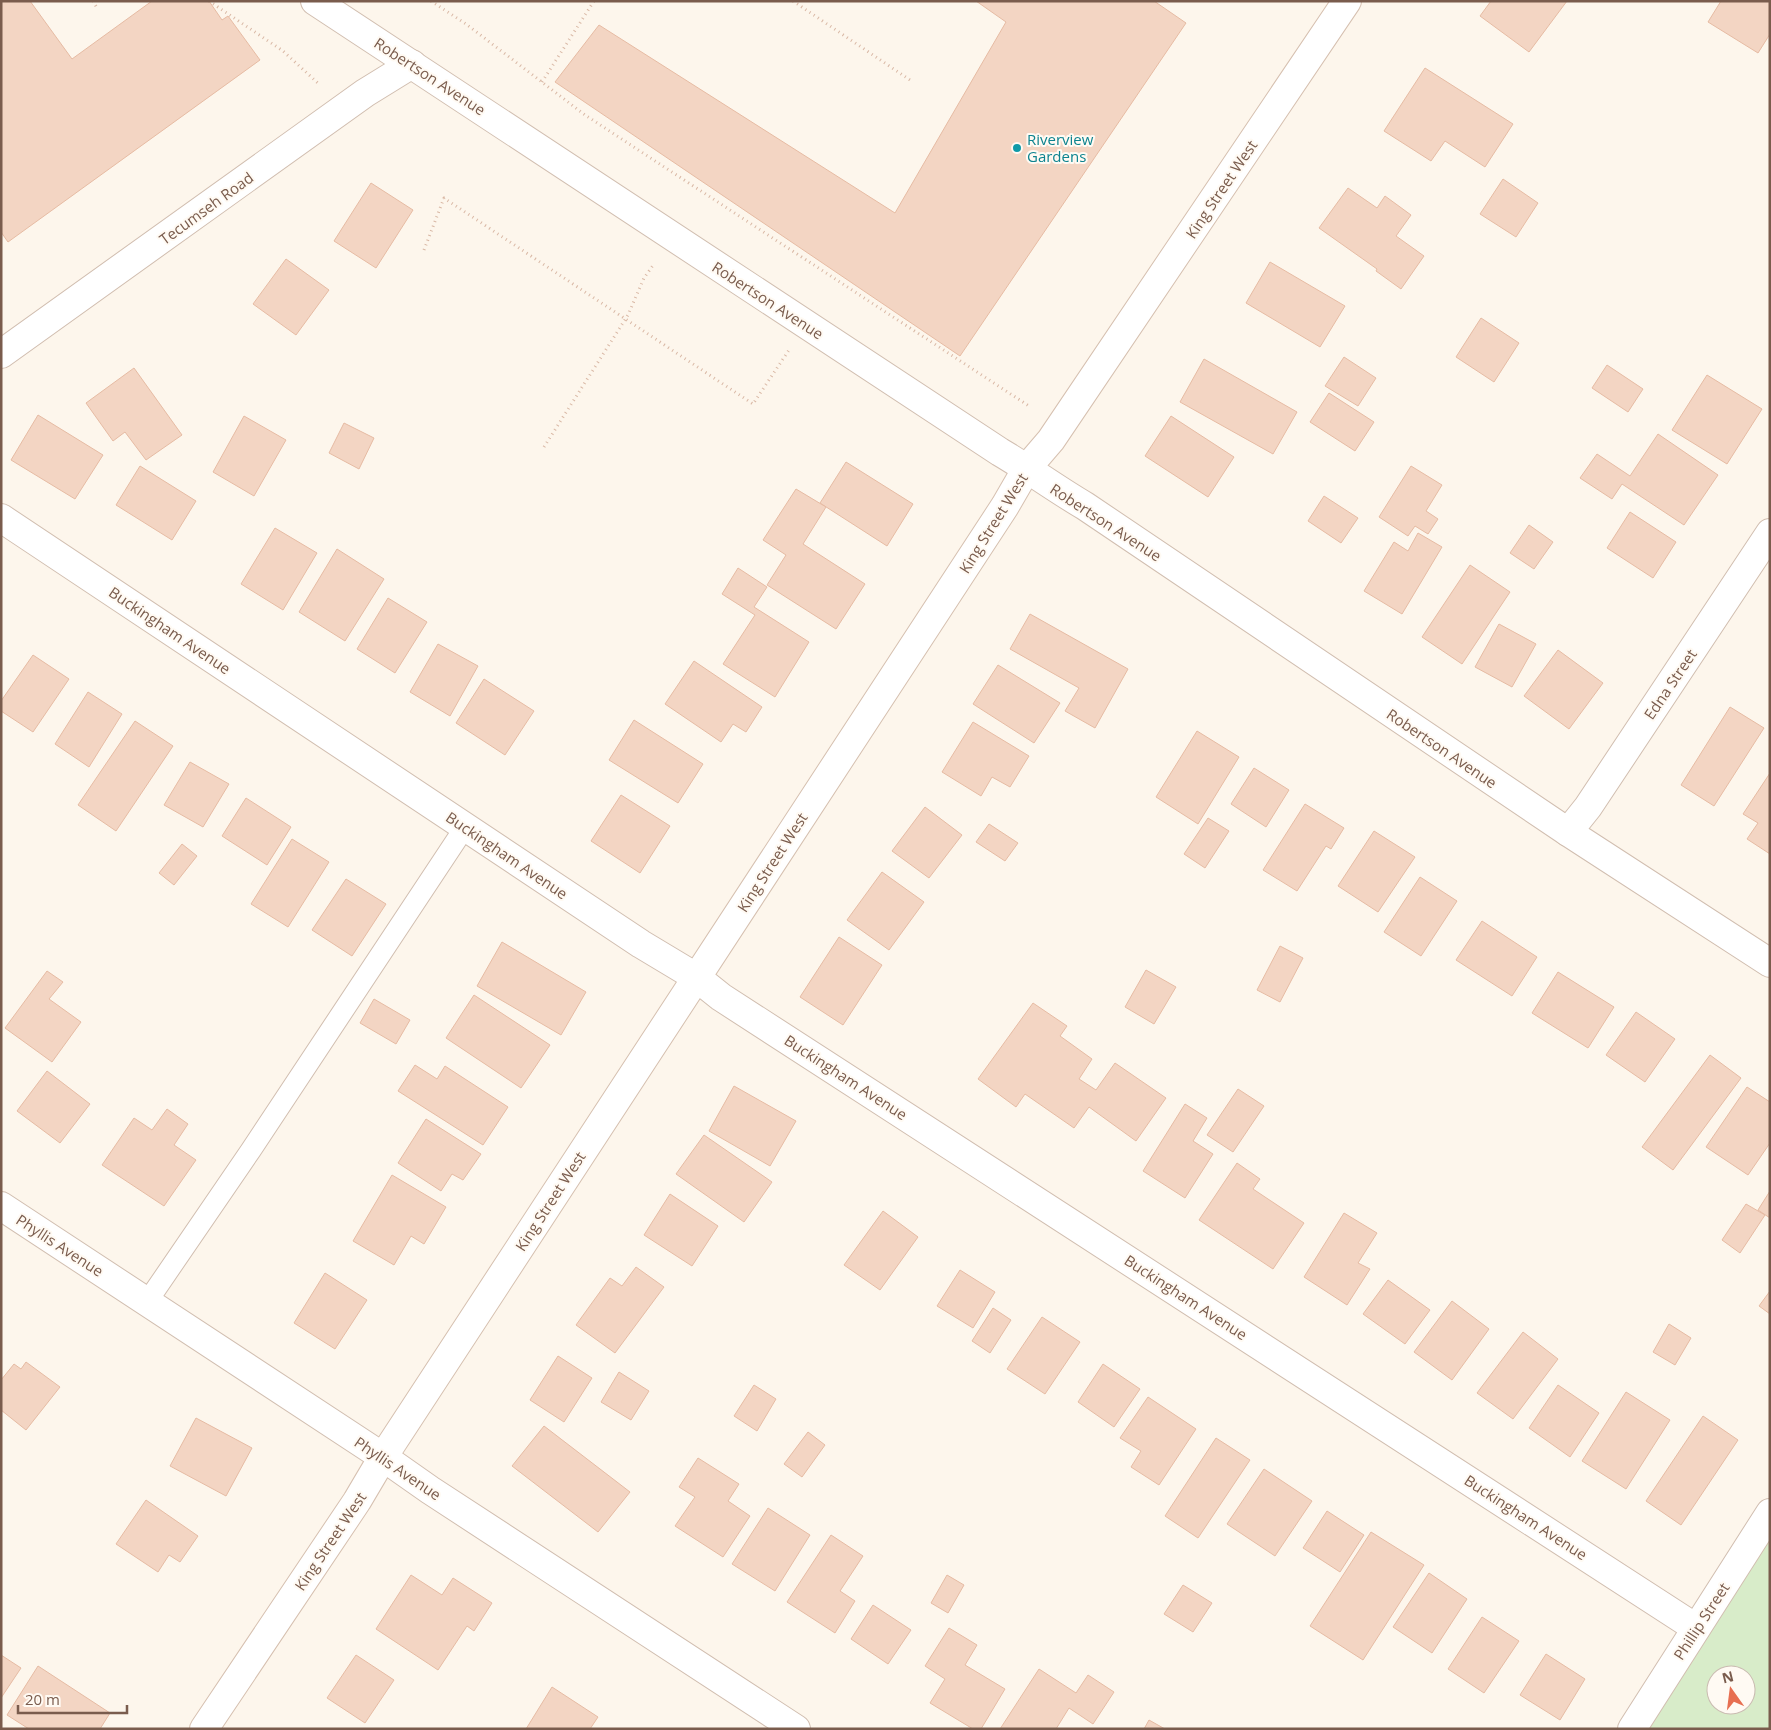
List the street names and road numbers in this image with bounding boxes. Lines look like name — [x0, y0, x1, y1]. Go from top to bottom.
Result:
street label: Robertson Avenue — [371, 33, 489, 119]
street label: King Street West — [1181, 136, 1261, 242]
street label: Tecumseh Road — [155, 167, 257, 249]
street label: Robertson Avenue — [709, 257, 827, 343]
street label: King Street West — [954, 469, 1032, 577]
street label: Robertson Avenue — [1047, 479, 1165, 565]
street label: Buckingham Avenue — [105, 582, 235, 678]
street label: Edna Street — [1639, 645, 1701, 723]
street label: Robertson Avenue — [1383, 704, 1501, 792]
street label: Buckingham Avenue — [442, 807, 572, 903]
street label: King Street West — [732, 808, 812, 916]
street label: Buckingham Avenue — [781, 1030, 911, 1124]
street label: King Street West — [510, 1147, 590, 1255]
street label: Phyllis Avenue — [12, 1209, 108, 1281]
street label: Buckingham Avenue — [1121, 1250, 1251, 1344]
street label: Phyllis Avenue — [351, 1432, 445, 1504]
street label: Buckingham Avenue — [1461, 1470, 1591, 1564]
street label: King Street West — [290, 1488, 370, 1594]
street label: Phillip Street — [1669, 1579, 1733, 1663]

